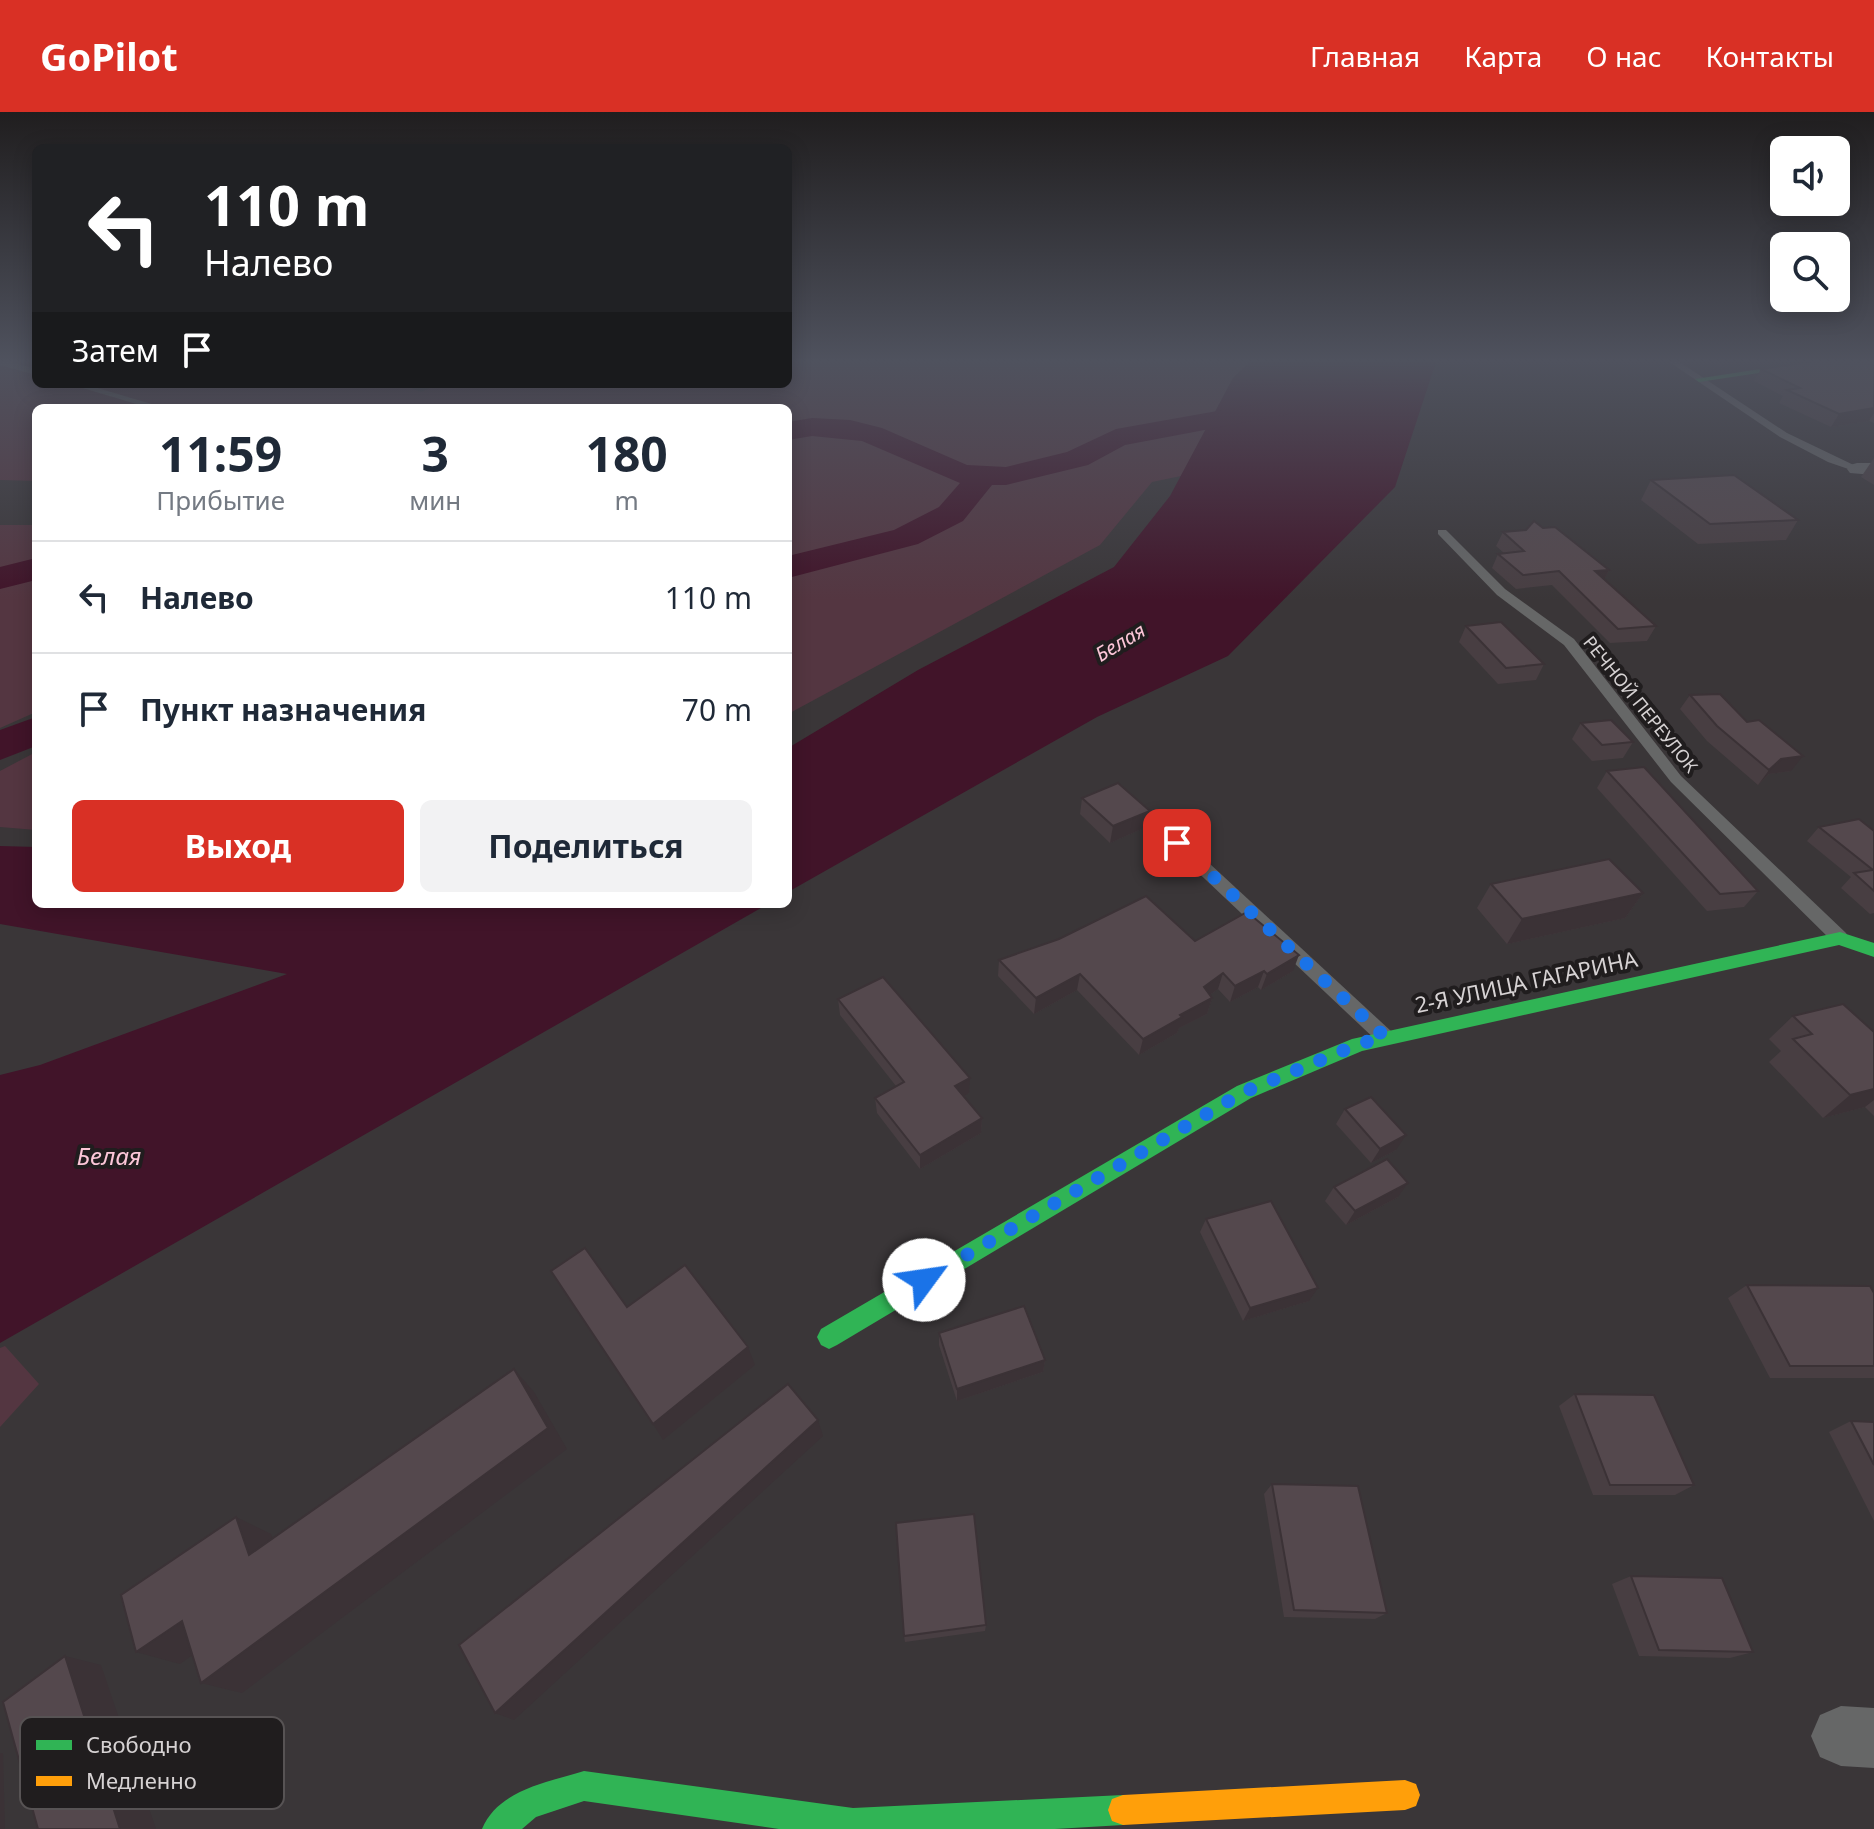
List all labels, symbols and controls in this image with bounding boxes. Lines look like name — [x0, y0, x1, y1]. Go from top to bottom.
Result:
text: GoPilot — [40, 30, 178, 82]
text: Главная — [1310, 37, 1420, 75]
text: Карта — [1464, 37, 1542, 75]
text: О нас — [1586, 37, 1662, 75]
text: Контакты — [1706, 37, 1834, 75]
map controls — [1770, 136, 1850, 312]
button: sound — [1770, 136, 1850, 216]
text: 110 m — [204, 166, 369, 242]
icon: left — [72, 176, 176, 280]
button: search — [1770, 232, 1850, 312]
text: Налево — [204, 238, 333, 287]
icon: arrive — [175, 328, 219, 372]
text: Затем — [72, 330, 159, 371]
text: 11:59 — [159, 421, 282, 486]
text: 3 — [421, 421, 449, 486]
text: 180 — [585, 421, 668, 486]
text: Прибытие — [156, 482, 285, 518]
text: мин — [409, 482, 461, 518]
text: m — [614, 482, 639, 518]
icon: left — [72, 575, 116, 619]
text: Налево — [140, 577, 254, 618]
text: 110 m — [665, 577, 752, 618]
water label: Белая — [1090, 617, 1150, 667]
street label: РЕЧНОЙ ПЕРЕУЛОК — [1578, 631, 1704, 778]
icon: arrive — [72, 687, 116, 731]
text: Пункт назначения — [140, 689, 426, 730]
text: 70 m — [682, 689, 752, 730]
button: Выход — [72, 800, 404, 892]
button: Поделиться — [420, 800, 752, 892]
pin — [1143, 809, 1211, 877]
icon: arrive — [1155, 821, 1199, 865]
street label: 2-Я УЛИЦА ГАГАРИНА — [1412, 943, 1641, 1019]
water label: Белая — [77, 1139, 141, 1172]
position arrow — [882, 1238, 966, 1322]
legend — [20, 1717, 284, 1809]
text: Свободно — [86, 1729, 191, 1759]
text: Медленно — [86, 1765, 197, 1795]

